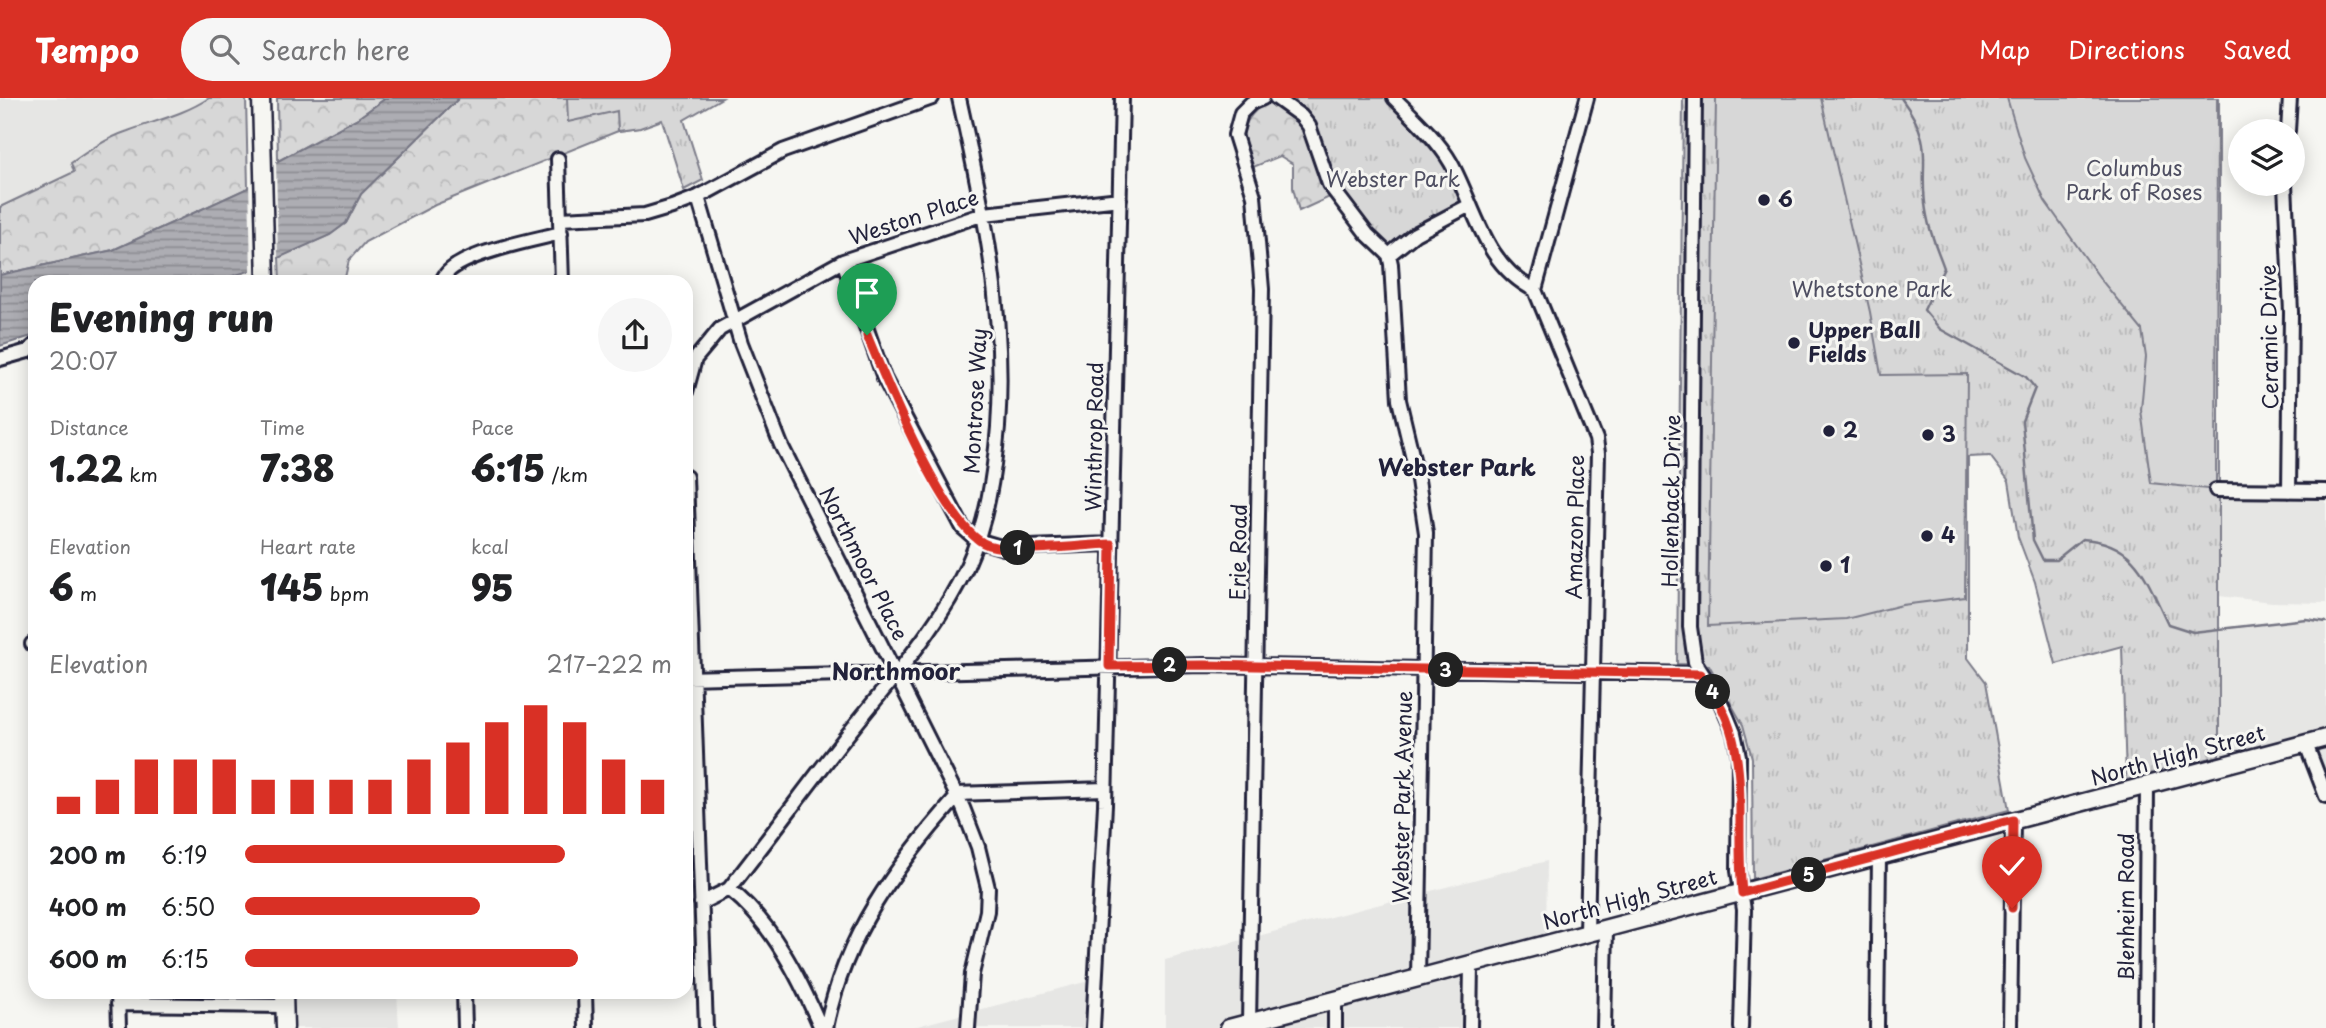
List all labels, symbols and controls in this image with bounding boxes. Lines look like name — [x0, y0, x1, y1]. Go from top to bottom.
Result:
search box — [181, 18, 671, 81]
text: Tempo — [35, 24, 139, 74]
icon: search — [205, 30, 243, 68]
text: Search here — [261, 30, 410, 69]
text: Map — [1979, 31, 2030, 67]
text: Directions — [2068, 31, 2185, 67]
text: Saved — [2223, 31, 2291, 67]
map controls — [2228, 119, 2305, 196]
button: layers — [2228, 119, 2305, 196]
park label: Columbus Park of Roses — [2066, 151, 2202, 207]
park label: Webster Park — [1326, 162, 1460, 194]
street label: Weston Place — [844, 180, 982, 252]
place label: 6 — [1778, 182, 1793, 214]
marker: 6 — [1756, 192, 1772, 208]
pin — [837, 263, 897, 335]
street label: Ceramic Drive — [2251, 264, 2285, 410]
park label: Whetstone Park — [1792, 272, 1952, 304]
icon: arrive — [848, 274, 886, 312]
text: Evening run — [49, 288, 274, 345]
button: share — [598, 298, 672, 372]
place label: Upper Ball Fields — [1808, 313, 1921, 369]
street label: Montrose Way — [954, 327, 994, 475]
marker: Upper Ball Fields — [1786, 335, 1802, 351]
text: 20:07 — [49, 343, 118, 378]
street label: Winthrop Road — [1076, 362, 1110, 512]
text: Distance — [49, 413, 129, 441]
text: Time — [260, 413, 305, 441]
text: Pace — [471, 413, 514, 441]
place label: 2 — [1843, 413, 1858, 445]
street label: Hollenback Drive — [1652, 414, 1688, 588]
place label: 3 — [1942, 417, 1956, 449]
marker: 2 — [1821, 423, 1837, 439]
marker: 3 — [1920, 427, 1936, 443]
text: 1.22 — [49, 441, 123, 494]
text: 7:38 — [260, 441, 335, 494]
text: 6:15 — [471, 441, 545, 494]
district label: Webster Park — [1378, 449, 1537, 484]
street label: Amazon Place — [1557, 454, 1591, 600]
text: km — [123, 460, 158, 488]
text: /km — [545, 460, 588, 488]
street label: Northmoor Place — [812, 481, 917, 646]
street label: Erie Road — [1220, 503, 1254, 601]
place label: 4 — [1941, 518, 1955, 550]
marker: 4 — [1919, 528, 1935, 544]
pin: 1 — [1000, 531, 1036, 566]
text: Elevation — [49, 532, 131, 560]
text: Heart rate — [260, 532, 356, 560]
text: kcal — [471, 532, 509, 560]
text: 1 — [1013, 533, 1022, 561]
place label: 1 — [1840, 548, 1850, 580]
marker: 1 — [1818, 558, 1834, 574]
text: 6 — [49, 560, 74, 613]
text: 145 — [260, 560, 324, 613]
text: 95 — [471, 560, 514, 613]
text: m — [74, 579, 97, 607]
text: bpm — [324, 579, 369, 607]
text: Elevation — [49, 646, 148, 681]
text: 217–222 m — [546, 646, 672, 681]
pin: 2 — [1152, 648, 1188, 682]
text: 2 — [1163, 650, 1176, 678]
pin: 3 — [1428, 652, 1464, 688]
district label: Northmoor — [832, 653, 960, 688]
text: 3 — [1439, 655, 1452, 683]
pin: 4 — [1696, 674, 1730, 710]
text: 4 — [1706, 677, 1719, 705]
street label: Webster Park Avenue — [1383, 690, 1419, 904]
street label: North High Street — [2087, 715, 2268, 793]
street label: Blenheim Road — [2109, 833, 2141, 981]
pin — [1982, 836, 2042, 908]
text: 200 m — [49, 837, 126, 872]
text: 6:19 — [161, 837, 207, 872]
icon: check — [1993, 847, 2031, 885]
pin: 5 — [1792, 858, 1826, 892]
street label: North High Street — [1539, 859, 1720, 937]
text: 5 — [1802, 860, 1815, 888]
text: 400 m — [49, 889, 127, 924]
text: 6:50 — [161, 889, 215, 924]
text: 600 m — [49, 941, 127, 976]
text: 6:15 — [161, 941, 209, 976]

